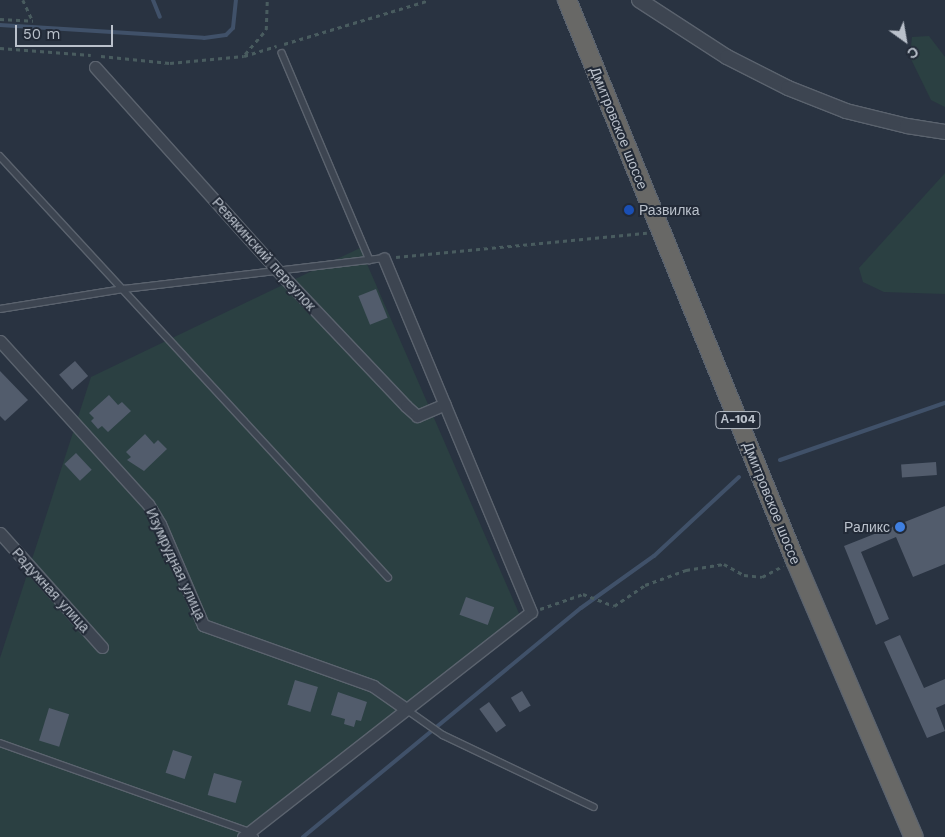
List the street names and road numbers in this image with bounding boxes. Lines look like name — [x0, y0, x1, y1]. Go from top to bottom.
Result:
street label: Дмитровское шоссе — [587, 64, 651, 192]
street label: Ревякинский переулок — [209, 194, 319, 314]
road number: А-104 — [714, 410, 762, 430]
street label: Дмитровское шоссе — [740, 439, 804, 567]
street label: Изумрудная улица — [143, 505, 209, 623]
street label: Радужная улица — [9, 544, 93, 636]

